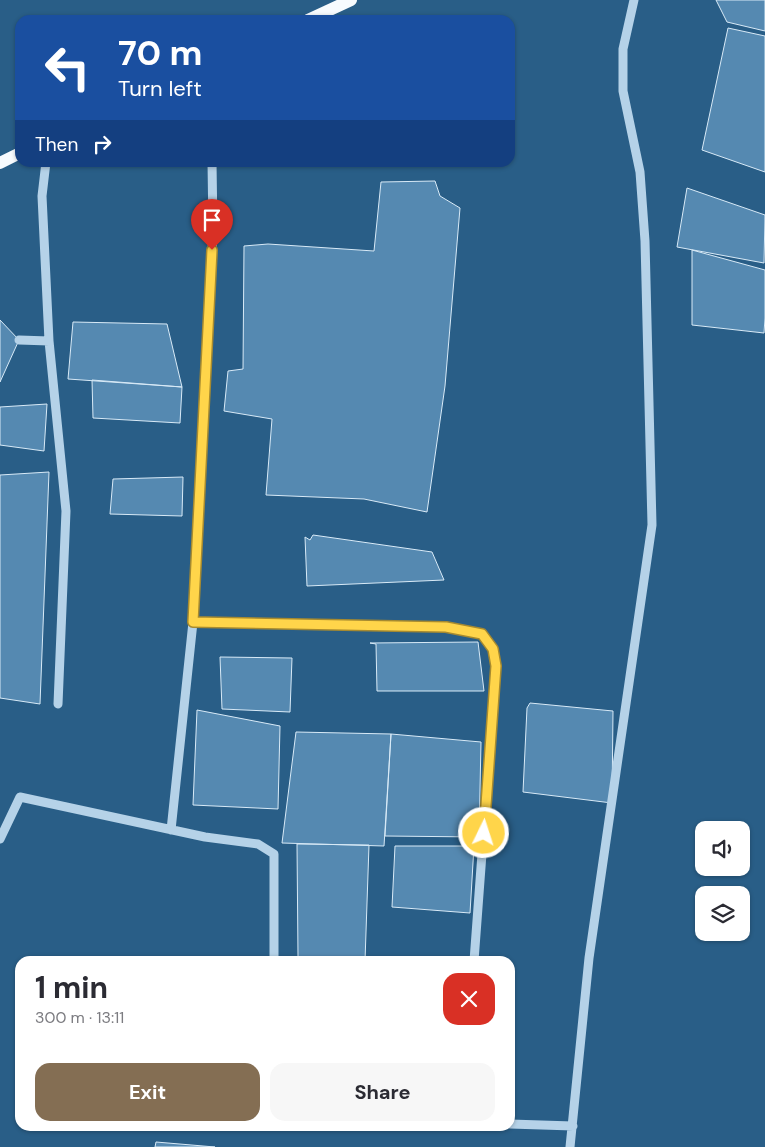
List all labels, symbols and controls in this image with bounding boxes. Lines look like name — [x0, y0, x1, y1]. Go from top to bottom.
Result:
text: 70 m — [118, 30, 202, 76]
icon: left — [35, 35, 100, 100]
text: Turn left — [118, 74, 202, 103]
icon: right — [88, 130, 116, 158]
text: Then — [35, 132, 78, 157]
pin — [191, 199, 233, 250]
icon: arrive — [198, 206, 226, 234]
position arrow — [457, 806, 509, 858]
map controls — [695, 821, 750, 941]
button: sound — [695, 821, 750, 876]
button: layers — [695, 886, 750, 941]
text: 1 min — [35, 968, 108, 1007]
button: close — [443, 973, 495, 1025]
text: 300 m · 13:11 — [35, 1007, 124, 1028]
button: Exit — [35, 1063, 260, 1121]
button: Share — [270, 1063, 495, 1121]

